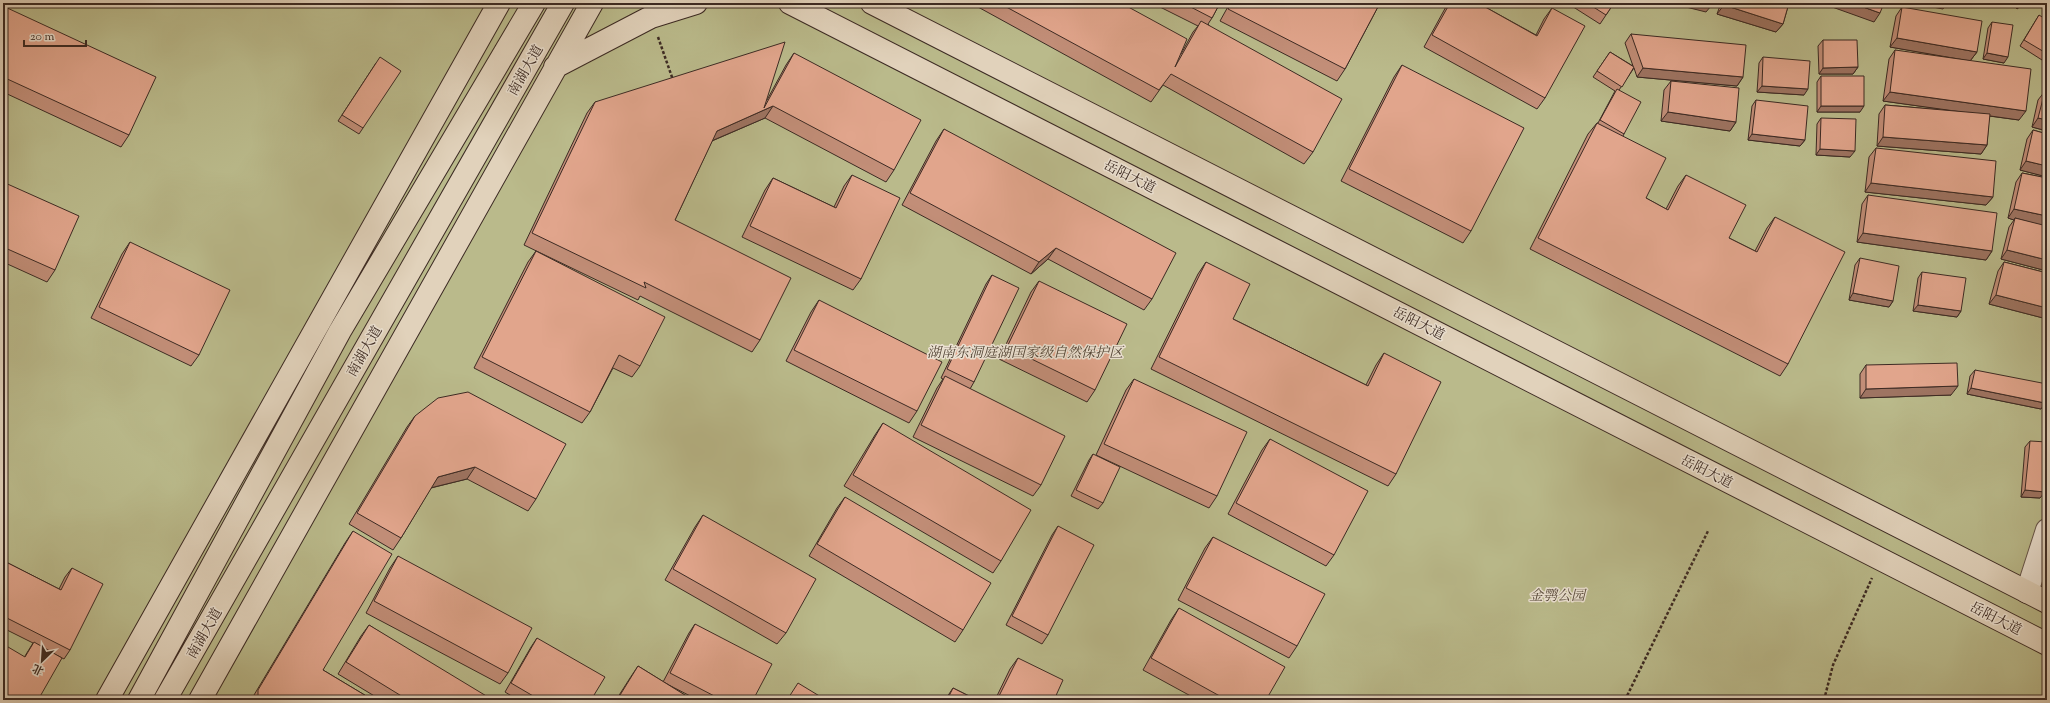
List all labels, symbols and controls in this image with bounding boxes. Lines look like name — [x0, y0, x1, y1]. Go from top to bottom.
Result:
scale bar — [24, 22, 86, 48]
text: 20 m — [30, 28, 55, 46]
street label: 南湖大道 — [504, 42, 549, 100]
street label: 岳阳大道 — [1100, 156, 1159, 199]
street label: 岳阳大道 — [1389, 303, 1448, 346]
street label: 南湖大道 — [343, 323, 388, 381]
park label: 湖南东洞庭湖国家级自然保护区 — [927, 344, 1125, 364]
street label: 岳阳大道 — [1677, 451, 1736, 494]
park label: 金鹗公园 — [1529, 587, 1587, 607]
street label: 岳阳大道 — [1966, 598, 2025, 641]
street label: 南湖大道 — [183, 605, 228, 663]
north arrow — [22, 641, 62, 681]
text: 北 — [30, 660, 47, 679]

